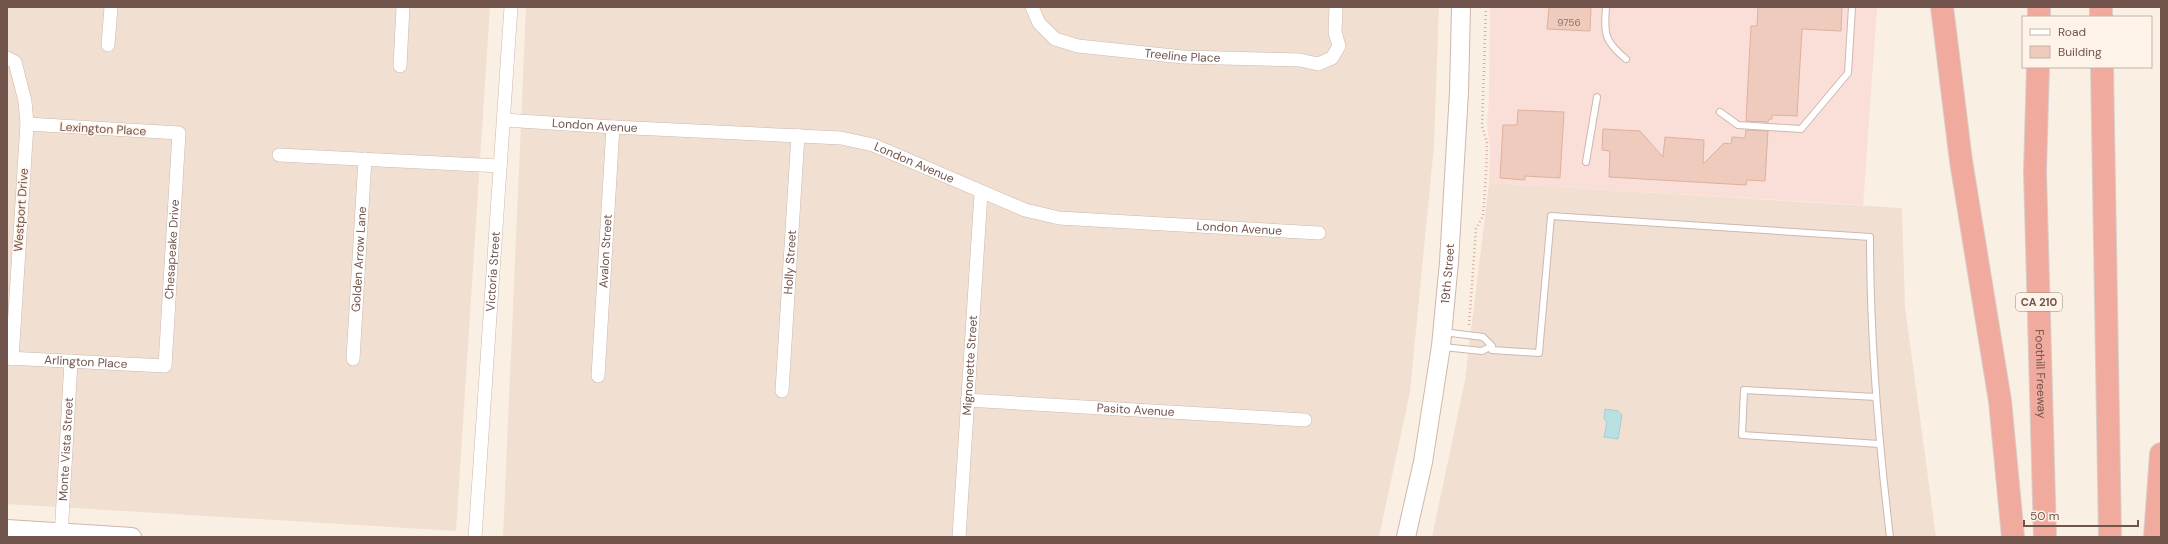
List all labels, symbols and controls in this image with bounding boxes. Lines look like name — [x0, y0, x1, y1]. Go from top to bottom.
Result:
house number: 9756 — [1557, 16, 1581, 29]
legend — [2022, 16, 2152, 68]
text: Road — [2058, 24, 2086, 40]
text: Building — [2058, 44, 2102, 60]
street label: Treeline Place — [1144, 45, 1221, 66]
street label: London Avenue — [552, 115, 638, 136]
street label: Lexington Place — [59, 119, 147, 139]
street label: London Avenue — [872, 138, 957, 187]
street label: Westport Drive — [10, 168, 32, 252]
street label: Chesapeake Drive — [161, 199, 183, 300]
street label: Golden Arrow Lane — [348, 206, 370, 312]
street label: Avalon Street — [595, 214, 616, 289]
street label: London Avenue — [1196, 218, 1283, 239]
street label: Holly Street — [780, 229, 800, 295]
street label: Victoria Street — [482, 231, 504, 312]
street label: 19th Street — [1437, 243, 1458, 304]
road number: CA 210 — [2016, 293, 2062, 311]
street label: Mignonette Street — [959, 314, 981, 416]
street label: Foothill Freeway — [2031, 329, 2050, 419]
street label: Arlington Place — [44, 352, 128, 372]
street label: Monte Vista Street — [55, 397, 77, 501]
street label: Pasito Avenue — [1096, 400, 1175, 420]
scale bar — [2024, 502, 2138, 528]
text: 50 m — [2030, 508, 2059, 524]

